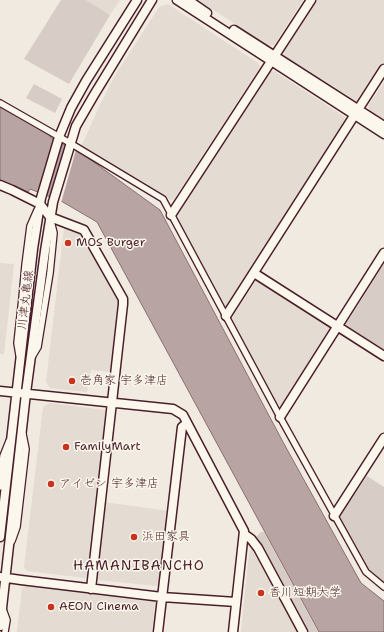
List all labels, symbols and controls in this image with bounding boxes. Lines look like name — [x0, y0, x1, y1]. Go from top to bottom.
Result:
place label: MOS Burger — [76, 236, 145, 250]
marker: MOS Burger — [63, 238, 73, 248]
street label: 川津丸亀線 — [15, 269, 37, 331]
place label: 壱角家 宇多津店 — [80, 374, 168, 388]
marker: 壱角家 宇多津店 — [67, 376, 77, 386]
place label: FamilyMart — [74, 440, 141, 454]
marker: FamilyMart — [61, 442, 71, 452]
place label: アイゼン 宇多津店 — [59, 477, 159, 491]
marker: アイゼン 宇多津店 — [46, 479, 56, 489]
place label: 浜田家具 — [142, 530, 190, 544]
marker: 浜田家具 — [129, 532, 139, 542]
district label: HAMANIBANCHO — [73, 558, 205, 574]
place label: 香川短期大学 — [269, 586, 341, 600]
marker: 香川短期大学 — [256, 588, 266, 598]
place label: AEON Cinema — [59, 600, 139, 614]
marker: AEON Cinema — [46, 602, 56, 612]

